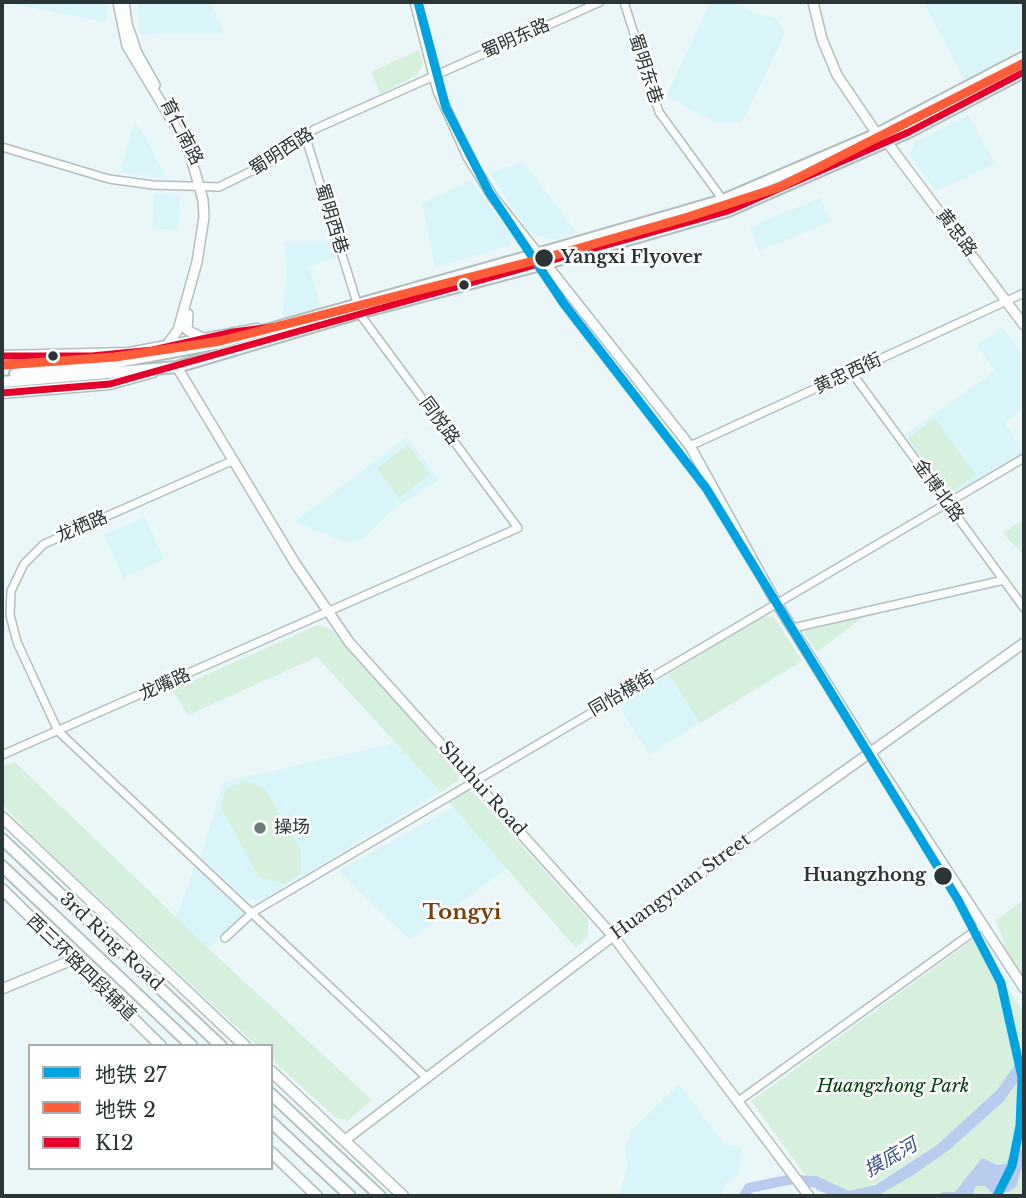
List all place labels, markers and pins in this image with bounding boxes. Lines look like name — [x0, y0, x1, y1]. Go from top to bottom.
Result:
marker: Yangxi Flyover — [533, 247, 555, 269]
place label: Yangxi Flyover — [561, 247, 702, 269]
unlabelled marker — [457, 278, 471, 292]
unlabelled marker — [46, 349, 60, 363]
place label: 操场 — [274, 817, 310, 839]
marker: 操场 — [252, 820, 268, 836]
place label: Huangzhong — [803, 865, 926, 887]
marker: Huangzhong — [932, 865, 954, 887]

